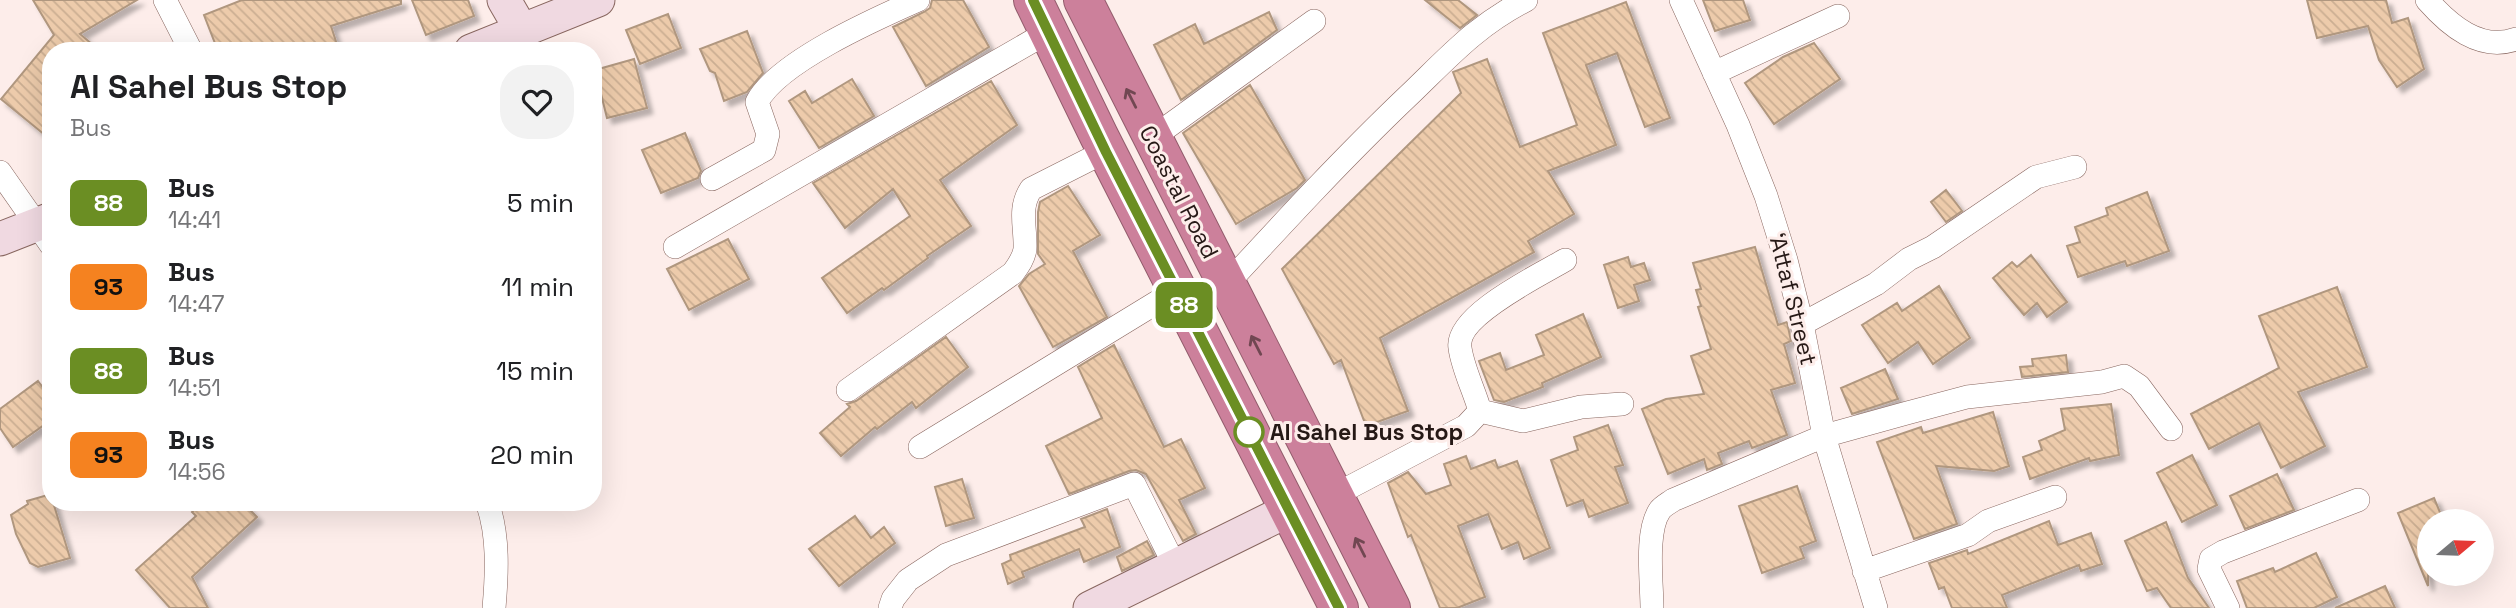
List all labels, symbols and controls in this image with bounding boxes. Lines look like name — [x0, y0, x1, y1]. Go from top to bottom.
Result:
button: heart — [500, 65, 574, 139]
text: Al Sahel Bus Stop — [70, 66, 347, 108]
one-way arrow — [1124, 88, 1138, 109]
text: Bus — [70, 113, 111, 143]
street label: Coastal Road — [1133, 120, 1225, 264]
text: Bus — [168, 171, 215, 205]
text: 5 min — [507, 186, 574, 220]
text: 88 — [94, 187, 123, 218]
text: 14:41 — [168, 205, 221, 235]
street label: ‘Attaf Street — [1762, 230, 1824, 368]
text: Bus — [168, 255, 215, 289]
text: 11 min — [501, 270, 574, 304]
text: 93 — [94, 271, 123, 302]
line badge: 88 — [1152, 282, 1216, 328]
text: 14:47 — [168, 289, 224, 319]
text: 88 — [1170, 289, 1198, 320]
one-way arrow — [1249, 335, 1263, 356]
text: Bus — [168, 339, 215, 373]
text: 15 min — [496, 354, 574, 388]
text: 88 — [94, 355, 123, 386]
text: 14:51 — [168, 373, 221, 403]
marker: Al Sahel Bus Stop — [1234, 417, 1264, 447]
place label: Al Sahel Bus Stop — [1270, 417, 1463, 447]
text: Bus — [168, 423, 215, 457]
text: 20 min — [490, 438, 574, 472]
text: 93 — [94, 439, 123, 470]
text: 14:56 — [168, 457, 226, 487]
north arrow — [2417, 509, 2494, 586]
map controls — [2417, 509, 2494, 586]
one-way arrow — [1352, 537, 1366, 558]

